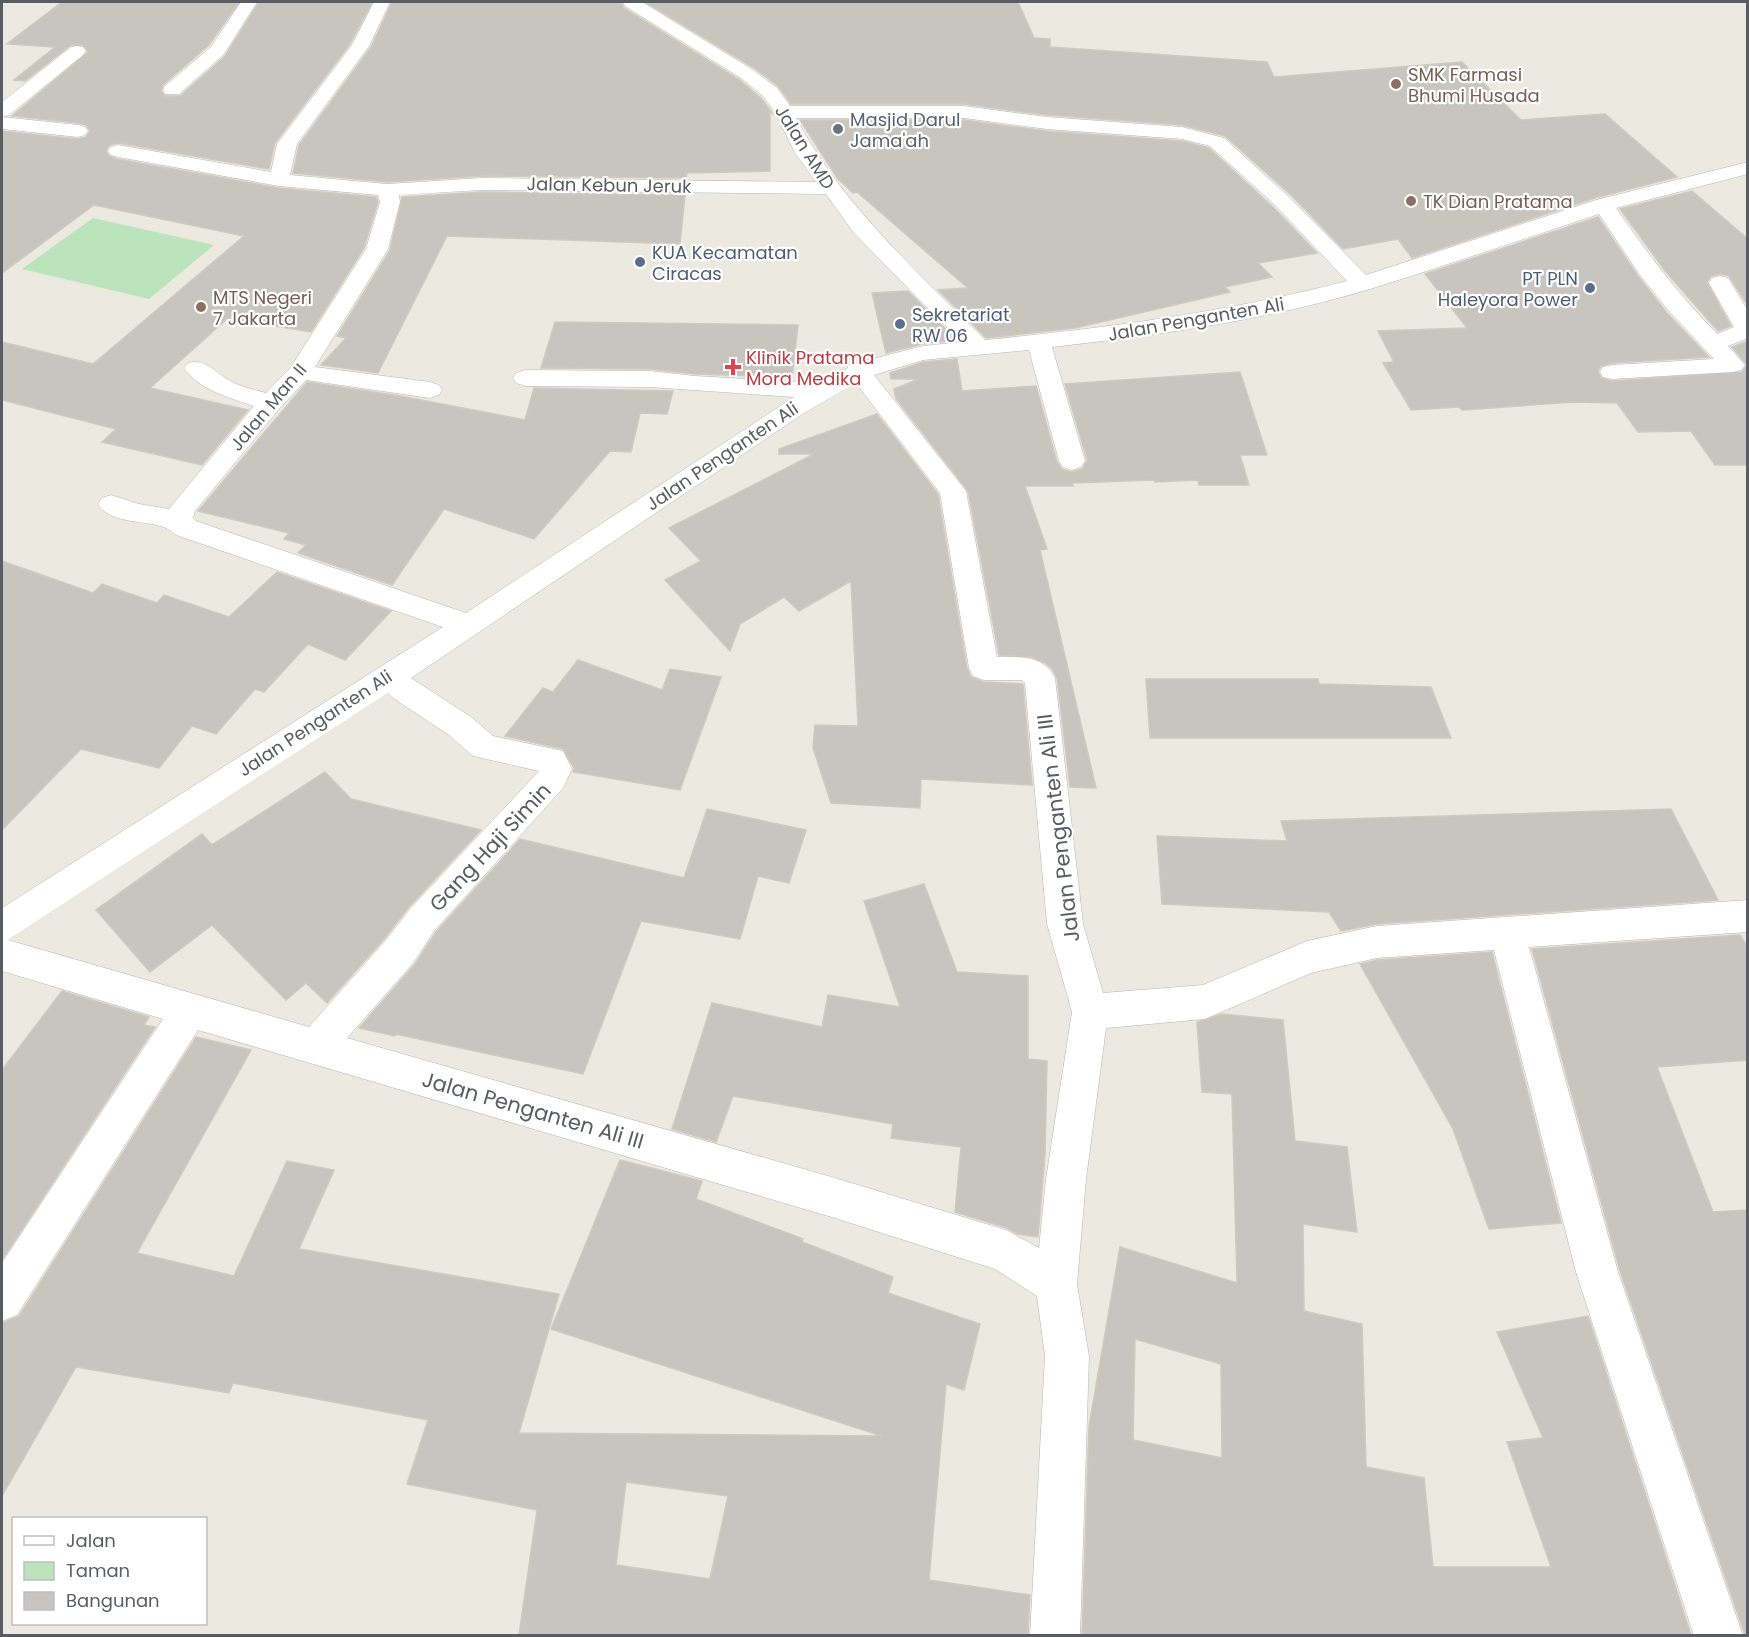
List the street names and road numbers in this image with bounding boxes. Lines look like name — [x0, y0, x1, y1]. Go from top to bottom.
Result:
street label: Jalan AMD — [769, 100, 841, 194]
street label: Jalan Kebun Jeruk — [526, 171, 692, 199]
street label: Jalan Penganten Ali — [1106, 291, 1286, 347]
street label: Jalan Man II — [224, 358, 312, 456]
street label: Jalan Penganten Ali — [641, 396, 803, 516]
street label: Jalan Penganten Ali — [233, 664, 397, 782]
street label: Jalan Penganten Ali III — [1030, 712, 1086, 944]
street label: Gang Haji Simin — [423, 776, 557, 918]
street label: Jalan Penganten Ali III — [419, 1064, 647, 1156]

